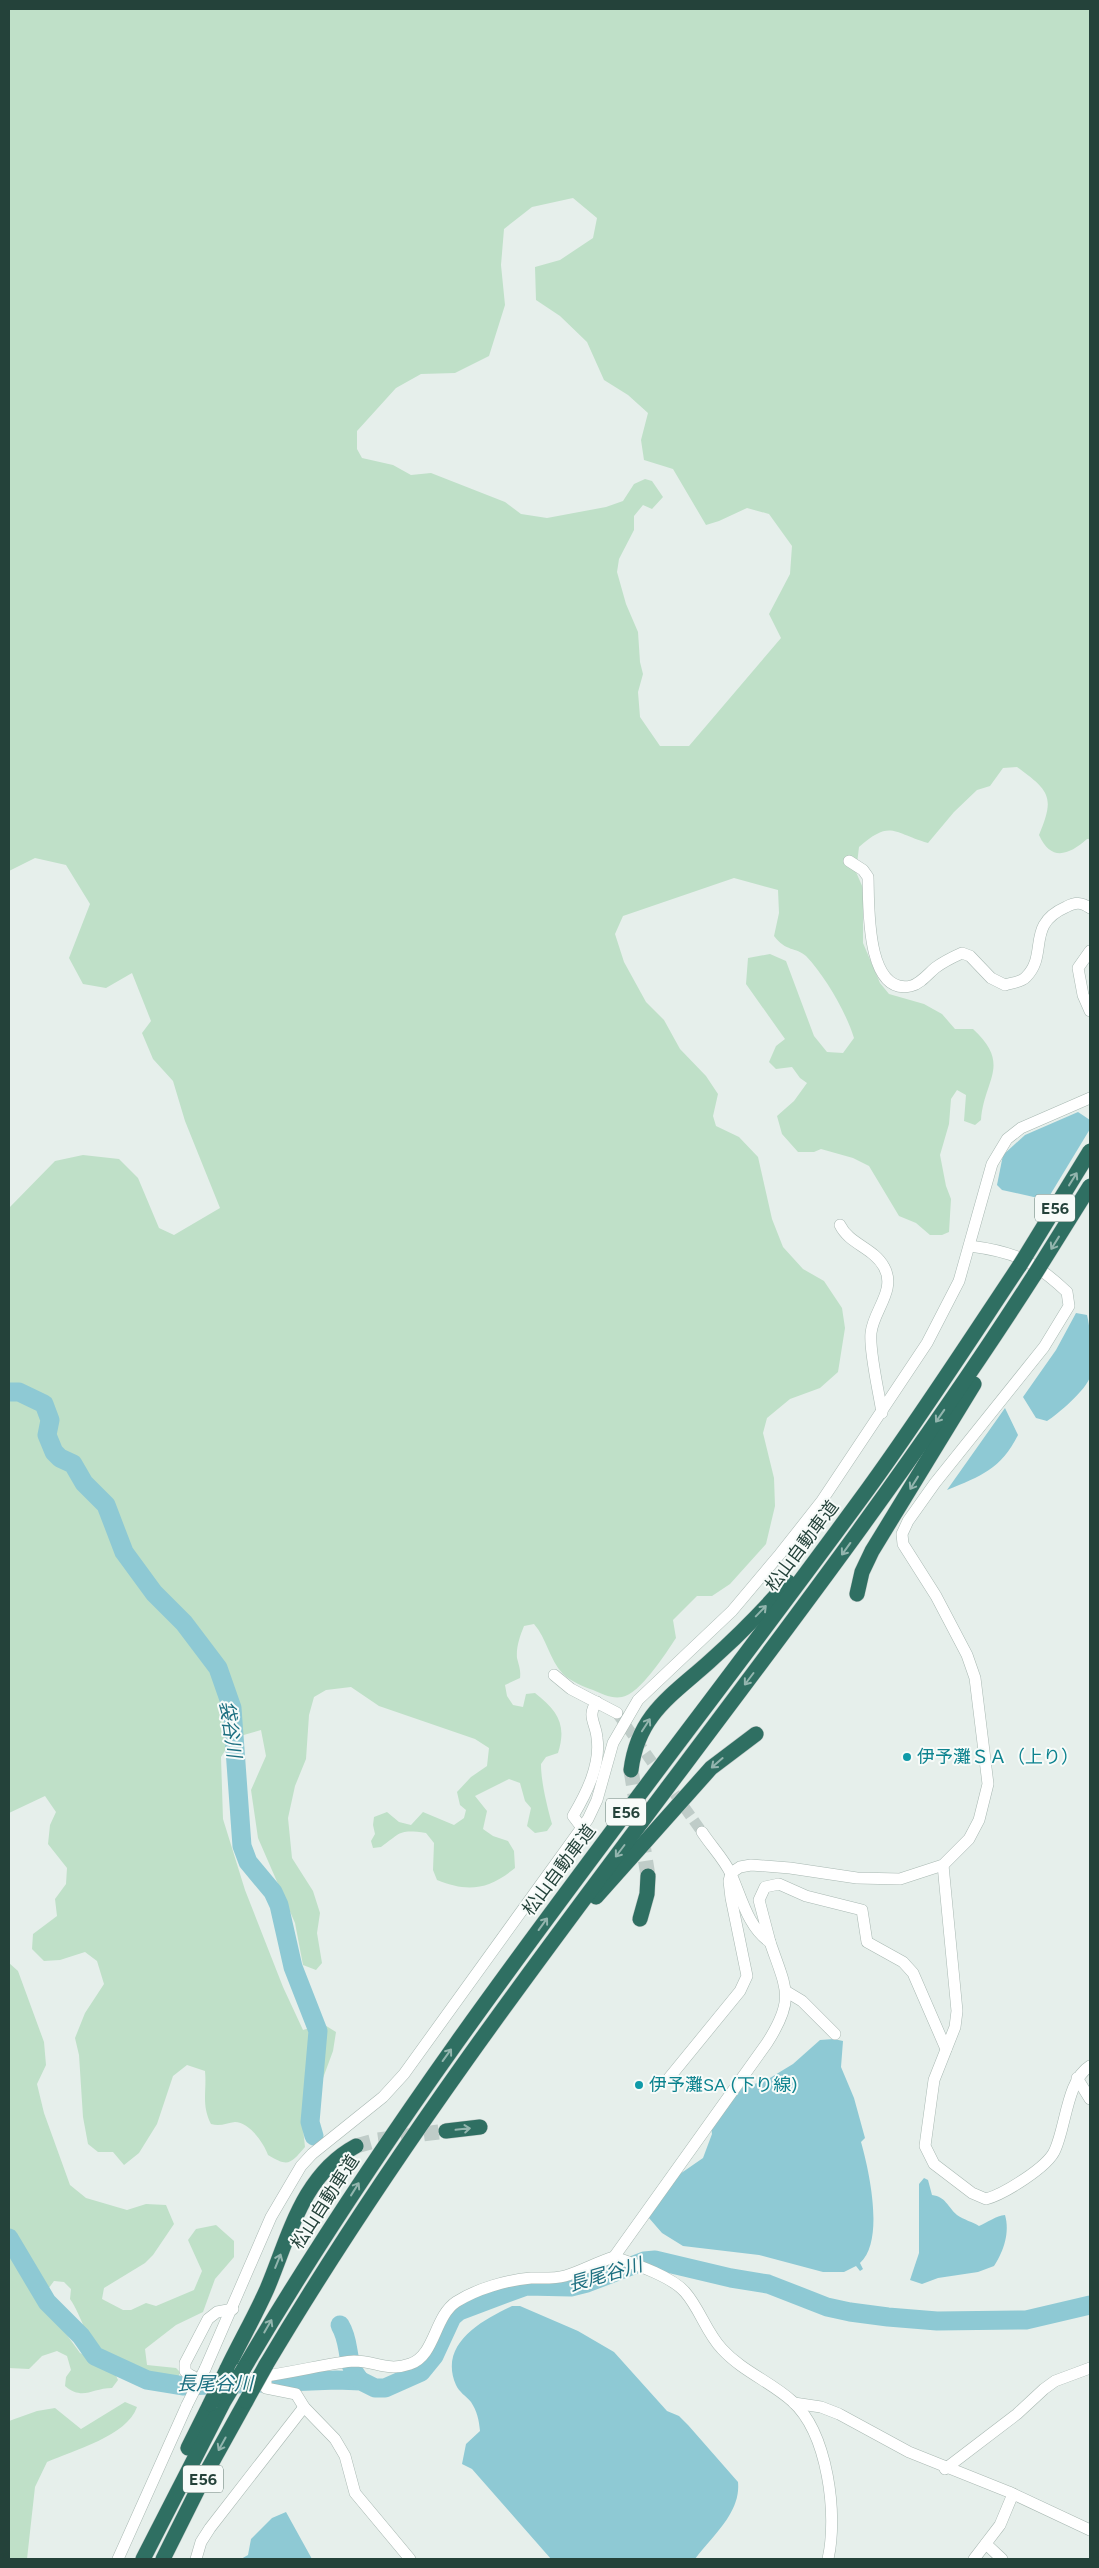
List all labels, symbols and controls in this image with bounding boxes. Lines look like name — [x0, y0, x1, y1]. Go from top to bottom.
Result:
one-way arrow — [1069, 1172, 1079, 1186]
road number: E56 — [1035, 1194, 1075, 1222]
one-way arrow — [1050, 1235, 1060, 1249]
one-way arrow — [935, 1409, 945, 1423]
one-way arrow — [909, 1475, 919, 1489]
street label: 松山自動車道 — [761, 1496, 843, 1596]
one-way arrow — [841, 1541, 851, 1555]
one-way arrow — [755, 1605, 767, 1617]
one-way arrow — [744, 1672, 754, 1686]
water label: 袋谷川 — [215, 1699, 246, 1761]
one-way arrow — [641, 1718, 651, 1732]
place label: 伊予灘ＳＡ（上り） — [917, 1746, 1079, 1768]
marker: 伊予灘ＳＡ（上り） — [901, 1751, 913, 1763]
one-way arrow — [710, 1758, 723, 1769]
road number: E56 — [606, 1798, 646, 1825]
street label: 松山自動車道 — [518, 1820, 600, 1920]
one-way arrow — [614, 1844, 625, 1857]
one-way arrow — [538, 1917, 548, 1931]
one-way arrow — [442, 2048, 452, 2062]
place label: 伊予灘SA (下り線) — [649, 2074, 797, 2096]
marker: 伊予灘SA (下り線) — [633, 2079, 645, 2091]
one-way arrow — [455, 2124, 471, 2134]
street label: 松山自動車道 — [286, 2151, 364, 2253]
one-way arrow — [350, 2182, 360, 2196]
water label: 長尾谷川 — [565, 2252, 647, 2296]
one-way arrow — [274, 2254, 283, 2269]
one-way arrow — [264, 2320, 274, 2334]
water label: 長尾谷川 — [177, 2372, 255, 2395]
one-way arrow — [217, 2436, 226, 2451]
road number: E56 — [183, 2466, 223, 2492]

